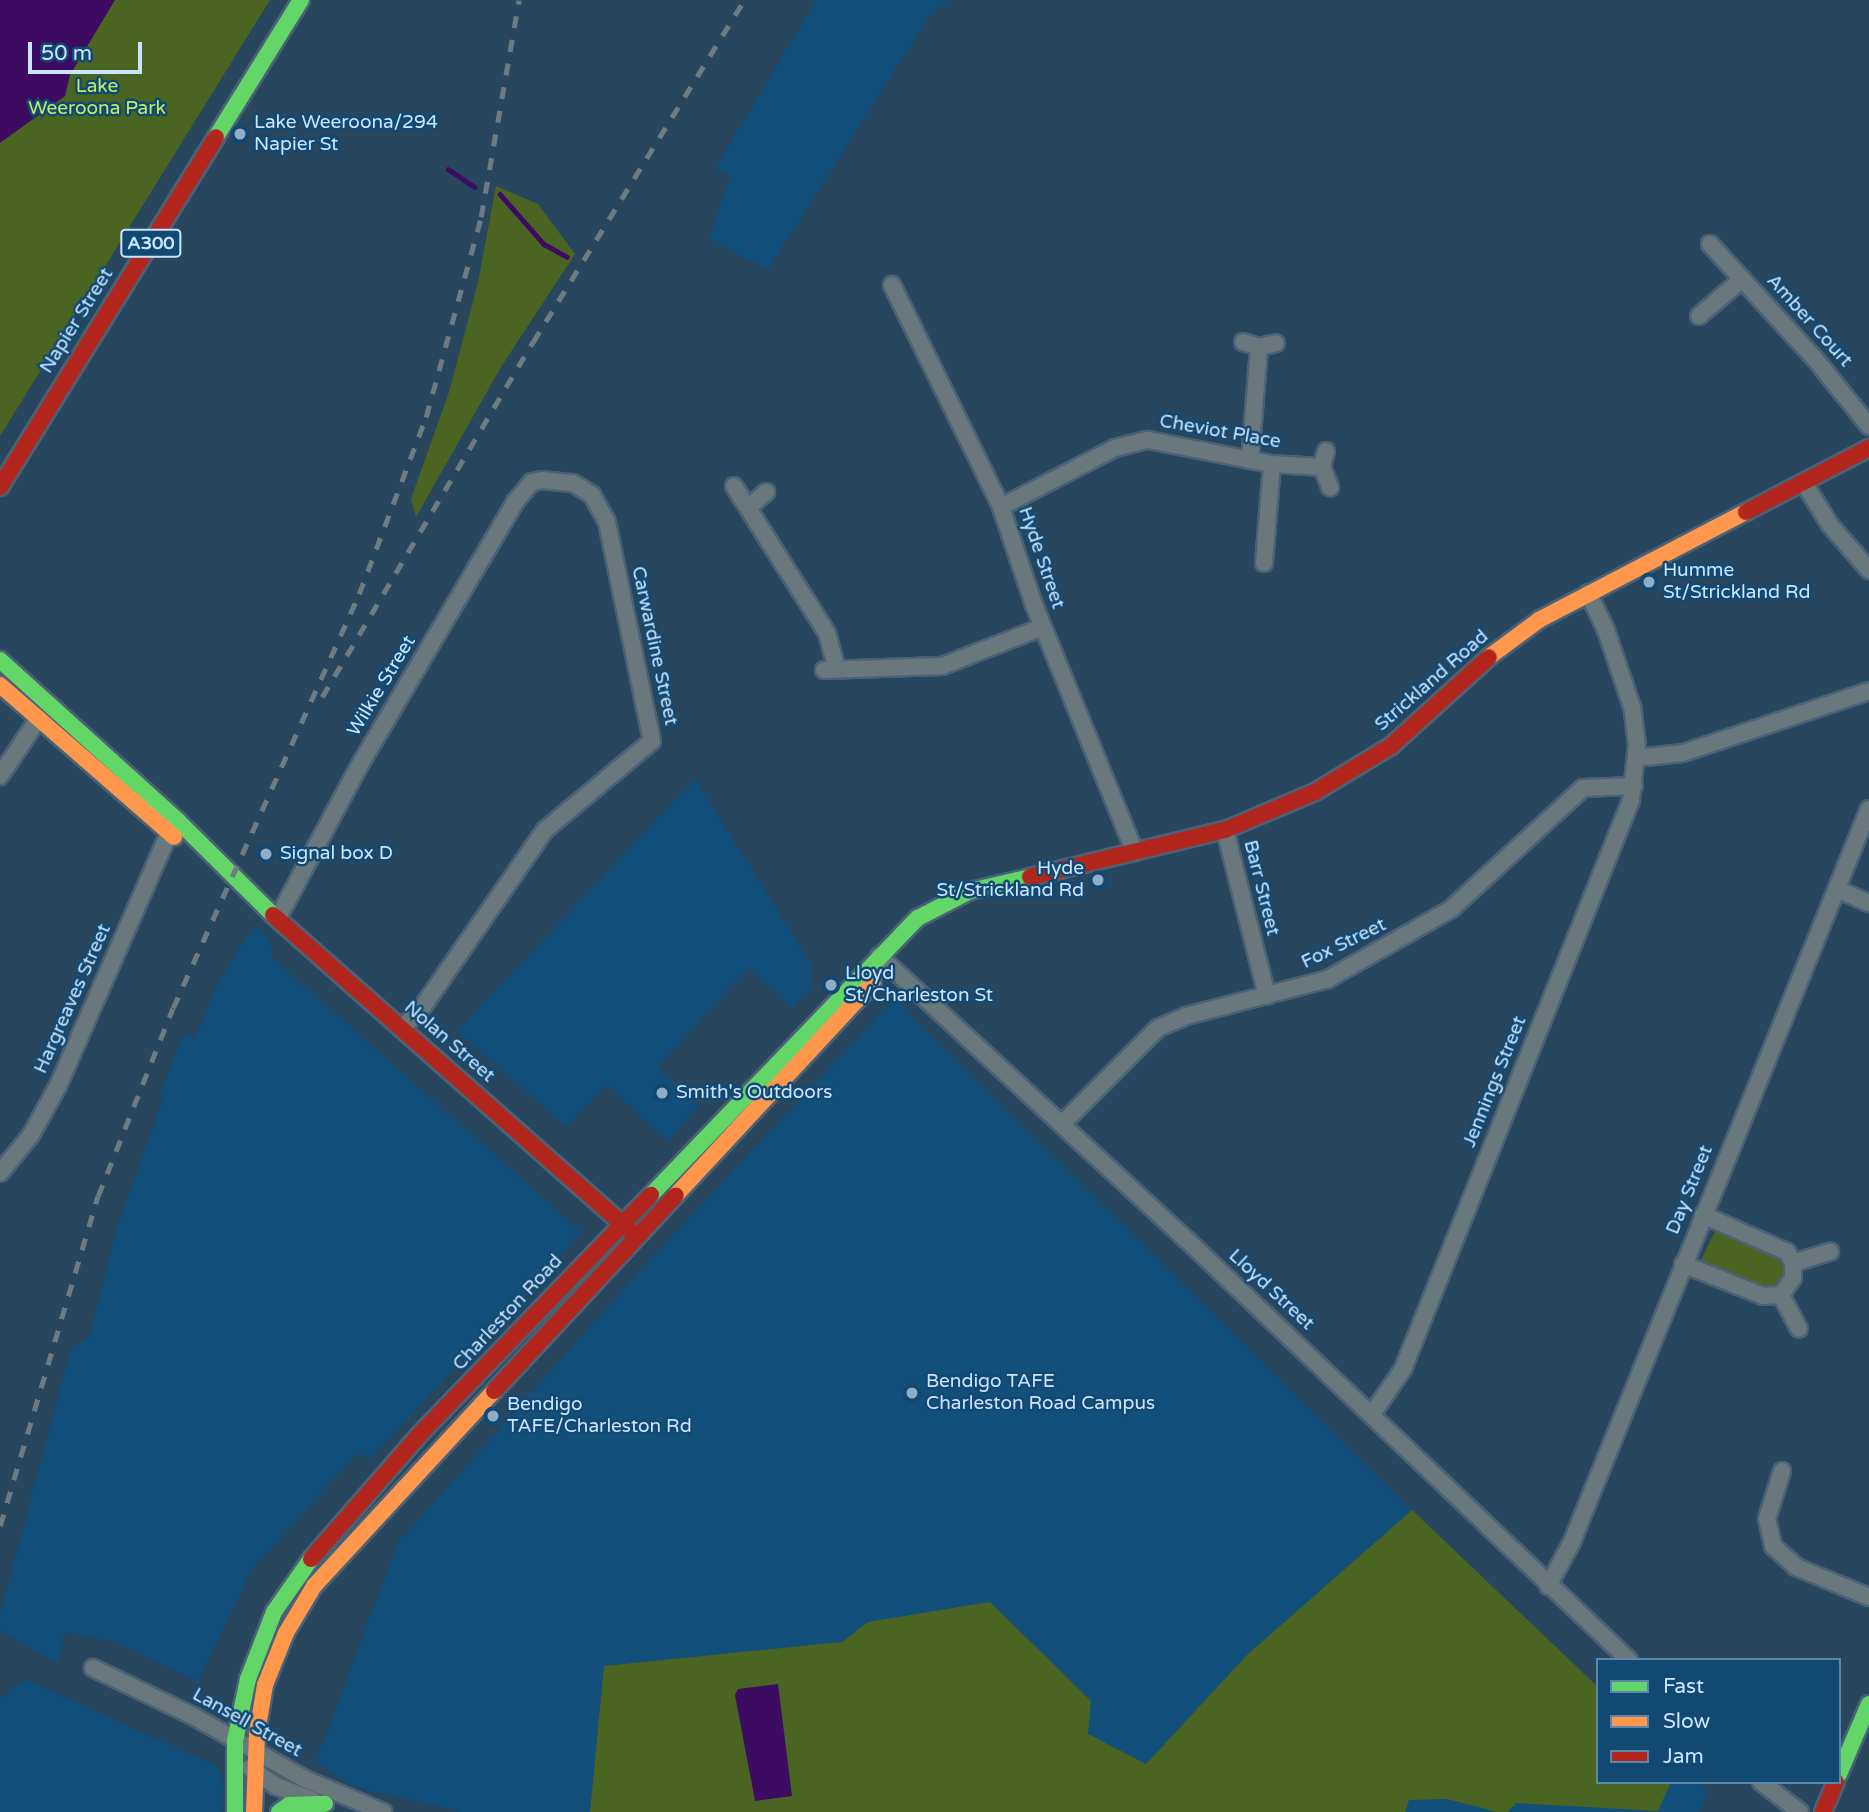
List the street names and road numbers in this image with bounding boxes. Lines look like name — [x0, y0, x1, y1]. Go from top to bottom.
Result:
road number: A300 — [120, 229, 182, 258]
street label: Napier Street — [36, 264, 118, 378]
street label: Amber Court — [1761, 270, 1857, 372]
street label: Cheviot Place — [1158, 410, 1282, 454]
street label: Hyde Street — [1013, 504, 1069, 612]
street label: Carwardine Street — [626, 564, 682, 728]
street label: Strickland Road — [1371, 626, 1493, 736]
street label: Wilkie Street — [343, 631, 421, 741]
street label: Barr Street — [1238, 838, 1284, 938]
street label: Fox Street — [1298, 914, 1390, 974]
street label: Hargreaves Street — [30, 921, 116, 1077]
street label: Nolan Street — [399, 996, 499, 1088]
street label: Jennings Street — [1458, 1013, 1532, 1151]
street label: Day Street — [1662, 1142, 1718, 1238]
street label: Lloyd Street — [1224, 1245, 1318, 1335]
street label: Charleston Road — [448, 1250, 568, 1376]
street label: Lansell Street — [188, 1684, 306, 1762]

